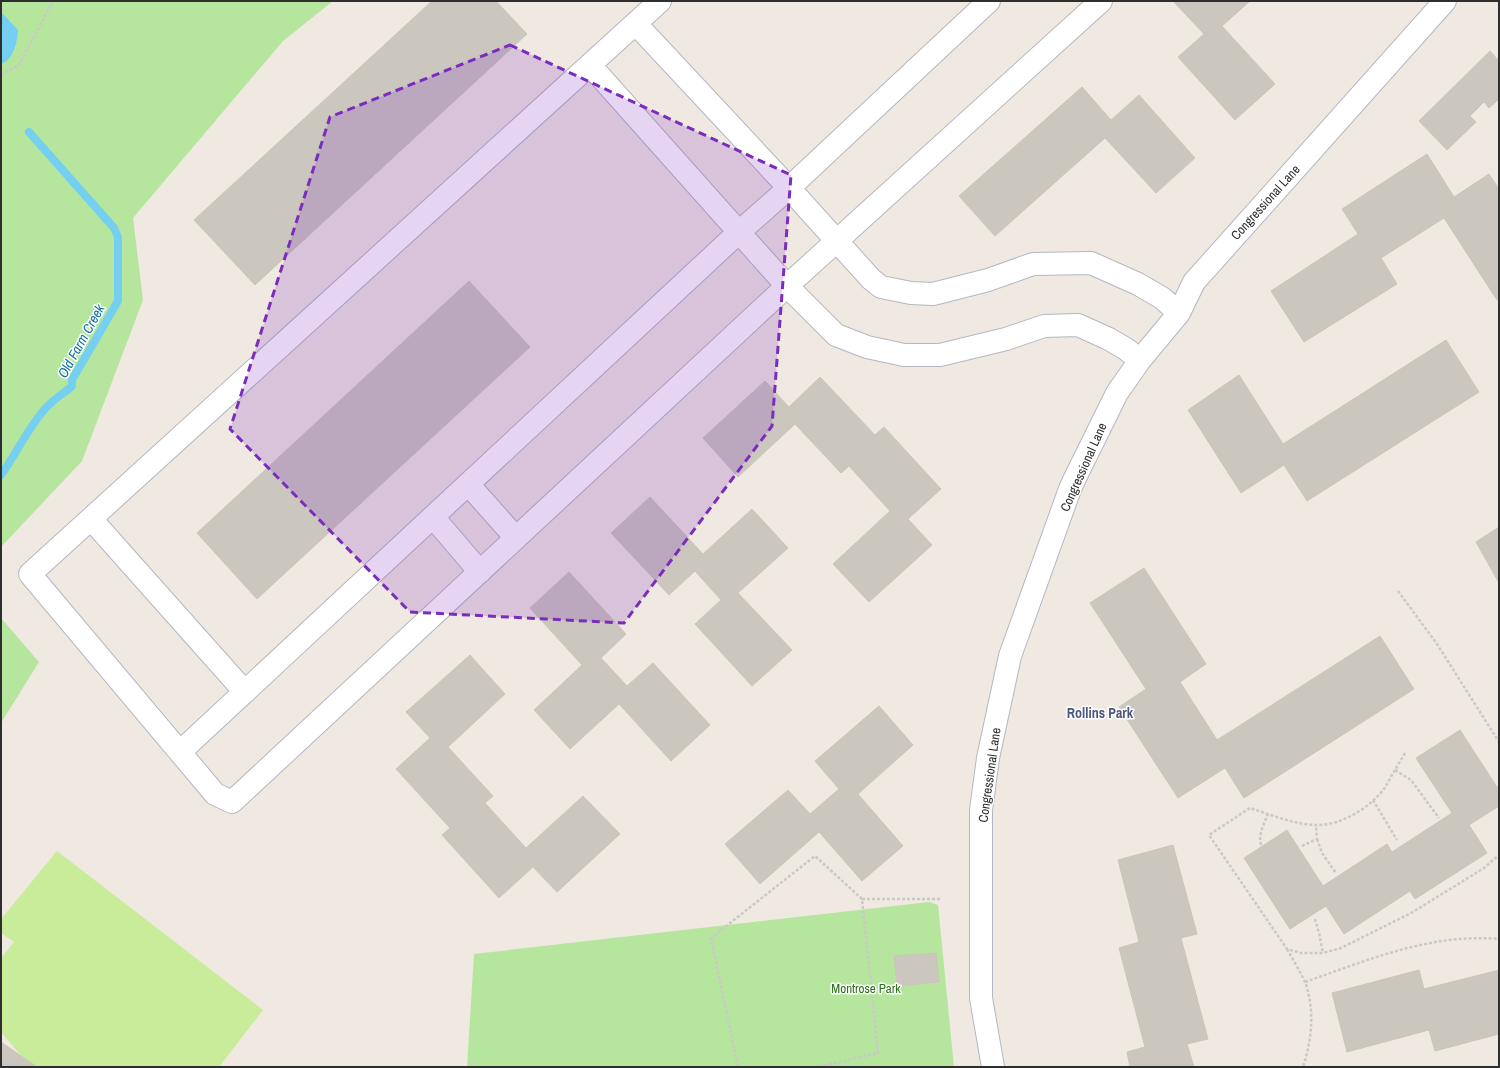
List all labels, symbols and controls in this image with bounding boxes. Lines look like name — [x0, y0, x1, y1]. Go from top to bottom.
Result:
street label: Congressional Lane — [1227, 161, 1304, 243]
water label: Old Farm Creek — [53, 300, 109, 381]
street label: Congressional Lane — [1056, 420, 1111, 514]
district label: Rollins Park — [1067, 704, 1134, 722]
street label: Congressional Lane — [974, 727, 1005, 823]
park label: Montrose Park — [831, 980, 901, 997]

